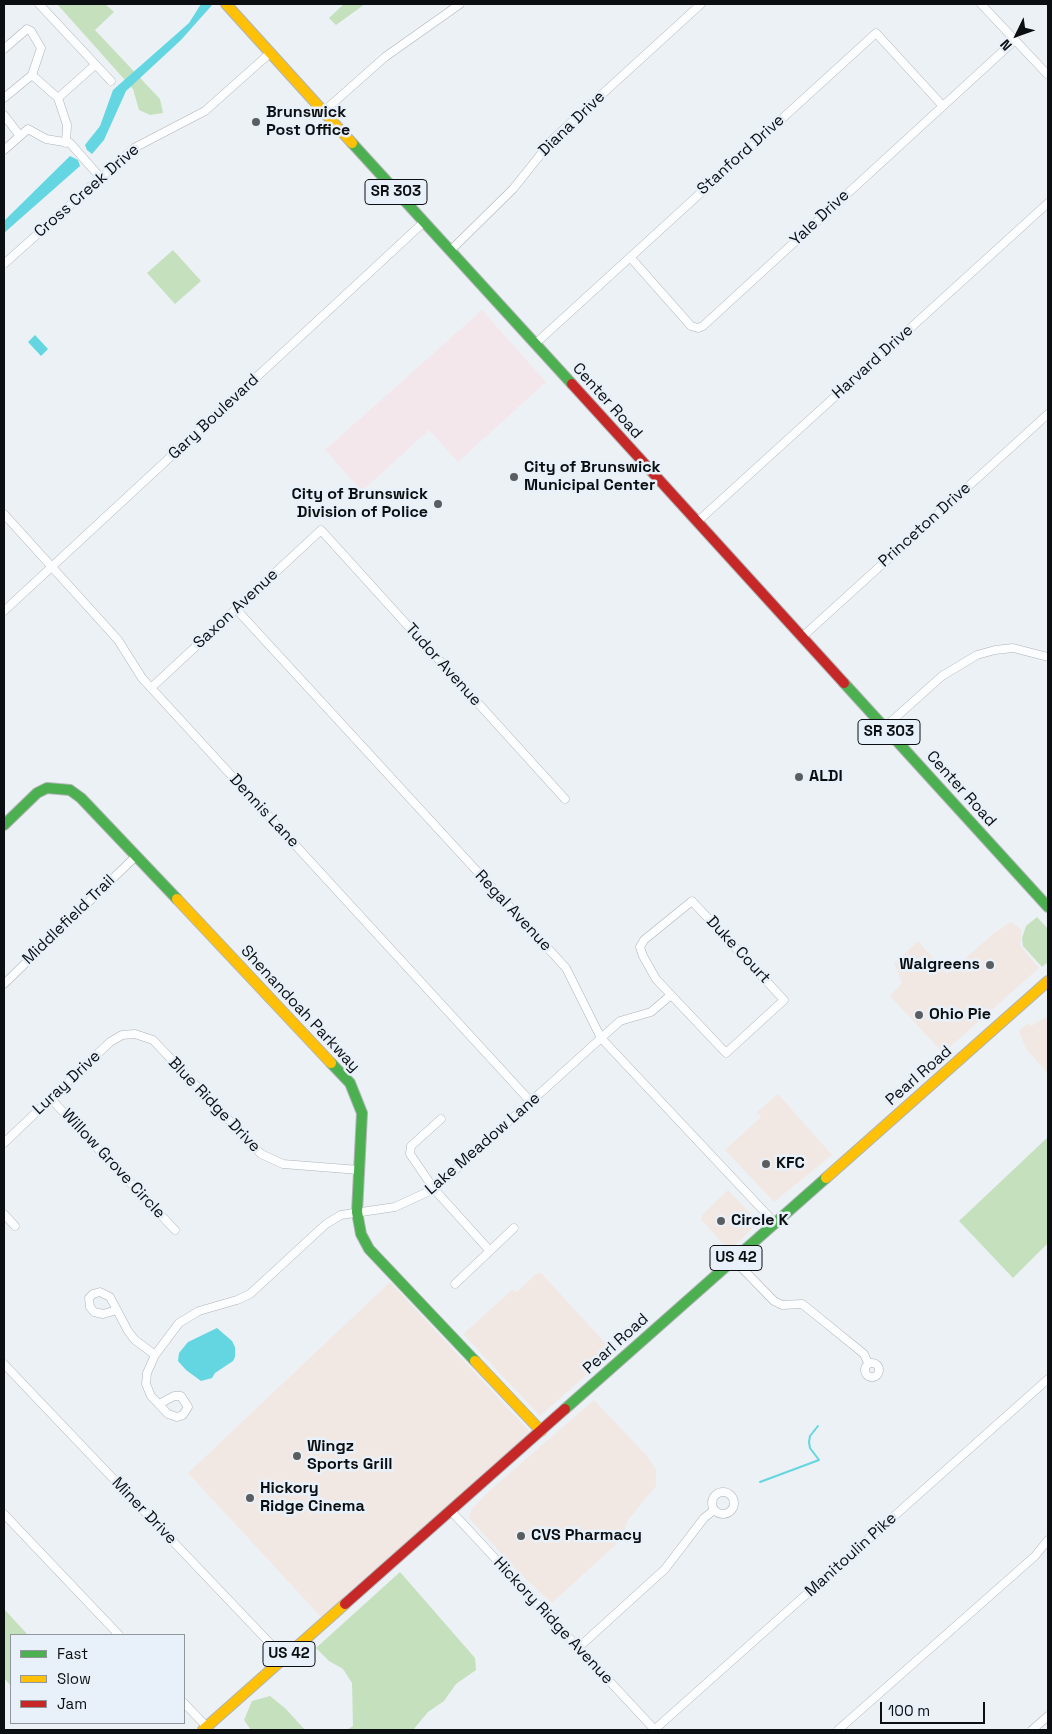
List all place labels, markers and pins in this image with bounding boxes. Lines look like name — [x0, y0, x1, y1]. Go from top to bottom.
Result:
place label: Brunswick Post Office — [266, 103, 350, 141]
marker: Brunswick Post Office — [250, 116, 262, 128]
place label: City of Brunswick Municipal Center — [524, 458, 661, 496]
marker: City of Brunswick Municipal Center — [508, 471, 520, 483]
place label: City of Brunswick Division of Police — [291, 485, 428, 523]
marker: City of Brunswick Division of Police — [432, 498, 444, 510]
place label: ALDI — [809, 767, 843, 787]
marker: ALDI — [793, 771, 805, 783]
place label: Walgreens — [899, 955, 980, 975]
marker: Walgreens — [984, 959, 996, 971]
place label: Ohio Pie — [929, 1005, 991, 1025]
marker: Ohio Pie — [913, 1009, 925, 1021]
place label: KFC — [776, 1154, 805, 1174]
marker: KFC — [760, 1158, 772, 1170]
place label: Circle K — [731, 1211, 789, 1231]
marker: Circle K — [715, 1215, 727, 1227]
place label: Wingz Sports Grill — [307, 1437, 392, 1475]
marker: Wingz Sports Grill — [291, 1450, 303, 1462]
place label: Hickory Ridge Cinema — [260, 1479, 365, 1517]
marker: Hickory Ridge Cinema — [244, 1492, 256, 1504]
place label: CVS Pharmacy — [531, 1526, 642, 1546]
marker: CVS Pharmacy — [515, 1530, 527, 1542]

